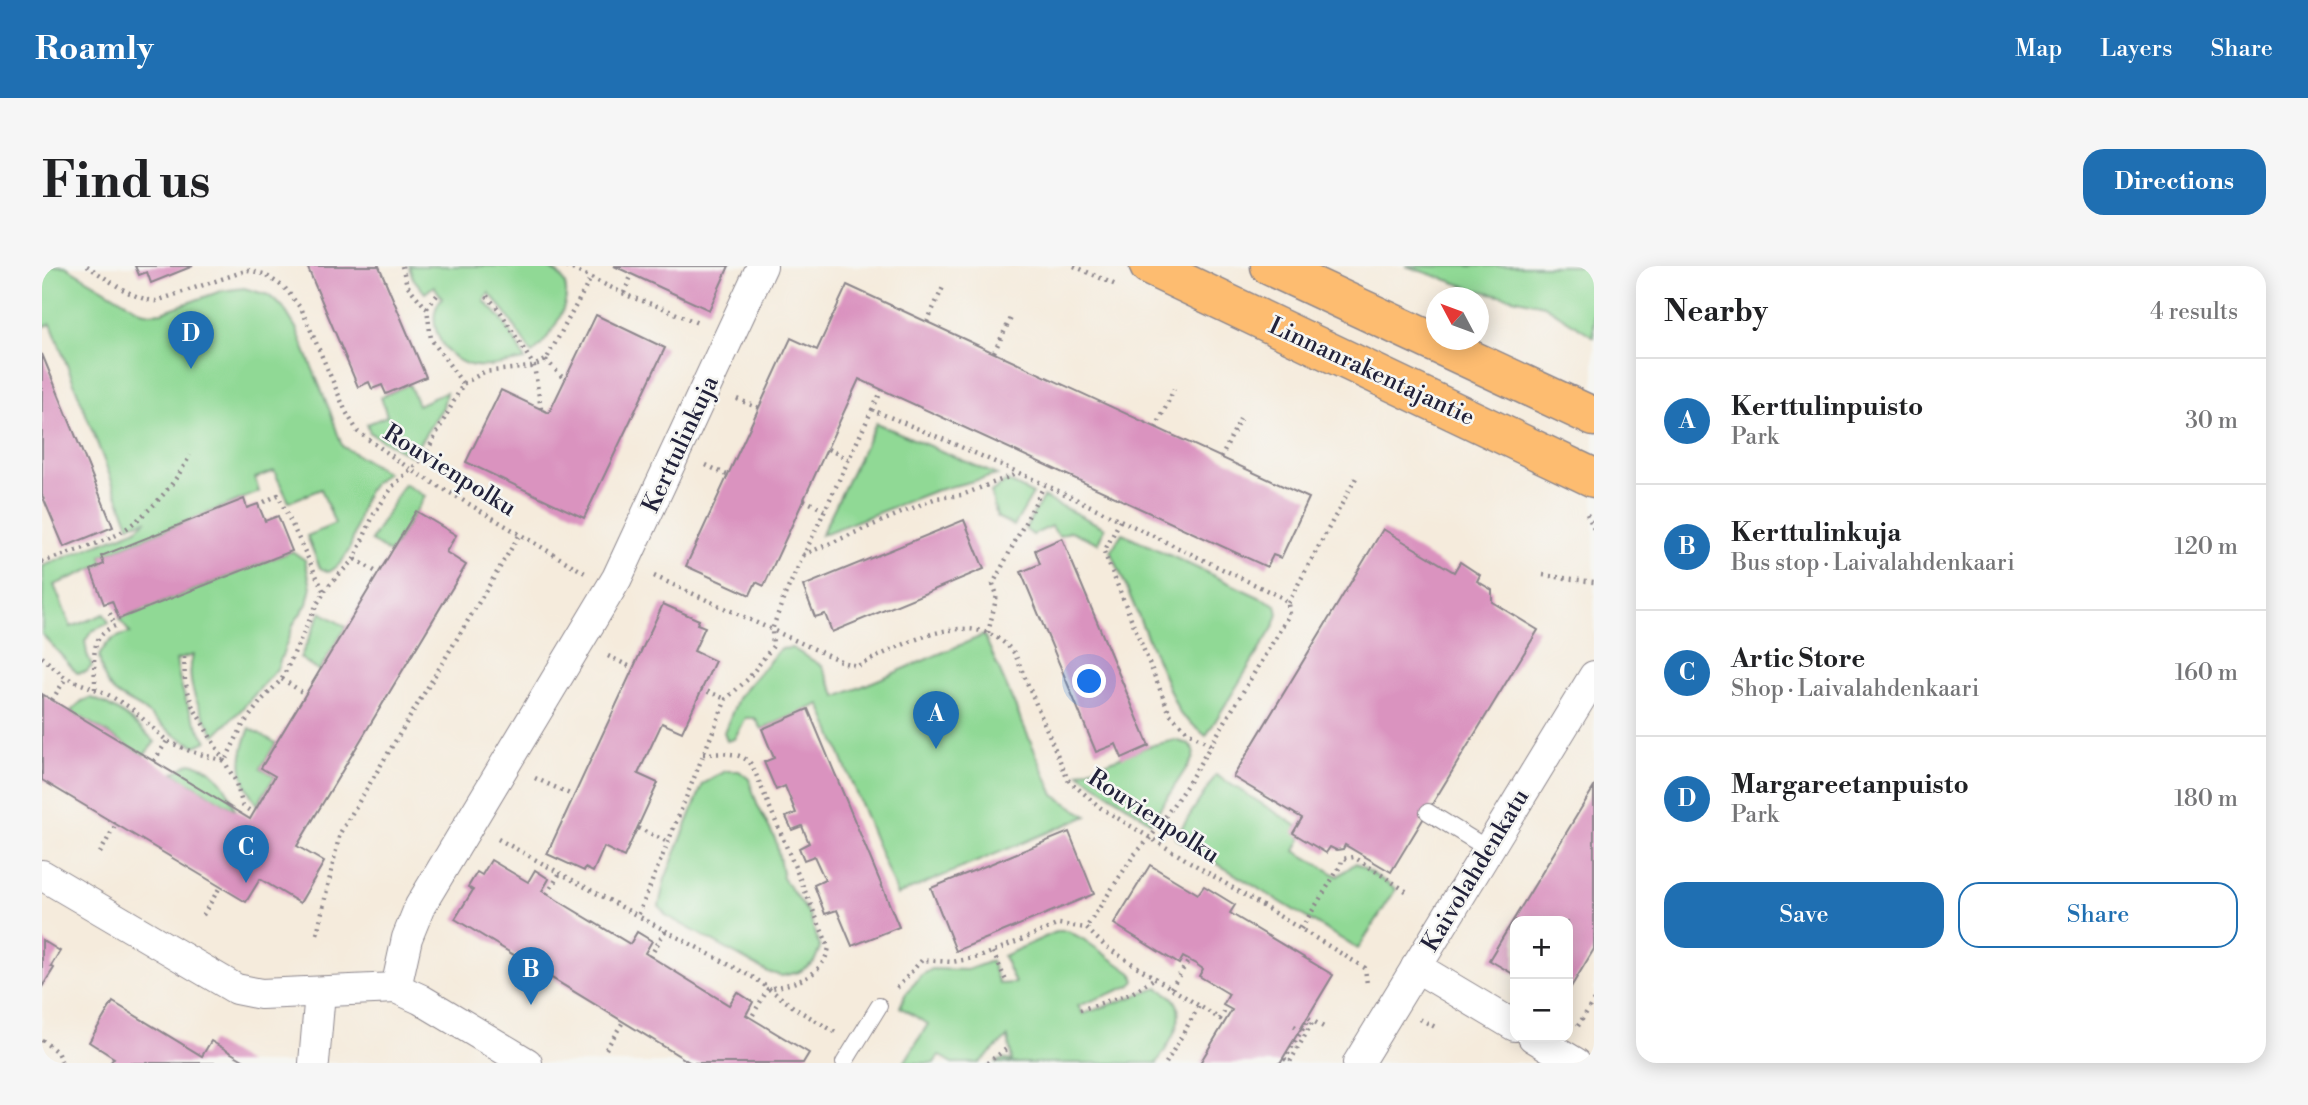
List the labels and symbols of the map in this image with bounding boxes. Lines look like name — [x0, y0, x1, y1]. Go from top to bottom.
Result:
north arrow — [1426, 287, 1489, 350]
pin: D — [168, 311, 214, 369]
street label: Linnanrakentajantie — [1264, 311, 1479, 433]
street label: Kerttulinkuja — [636, 370, 726, 518]
street label: Rouvienpolku — [377, 418, 522, 524]
your location — [1072, 664, 1106, 698]
pin: A — [913, 691, 959, 749]
street label: Rouvienpolku — [1082, 763, 1225, 871]
street label: Kaivolahdenkatu — [1415, 783, 1536, 957]
pin: C — [223, 825, 269, 883]
pin: B — [508, 947, 554, 1005]

